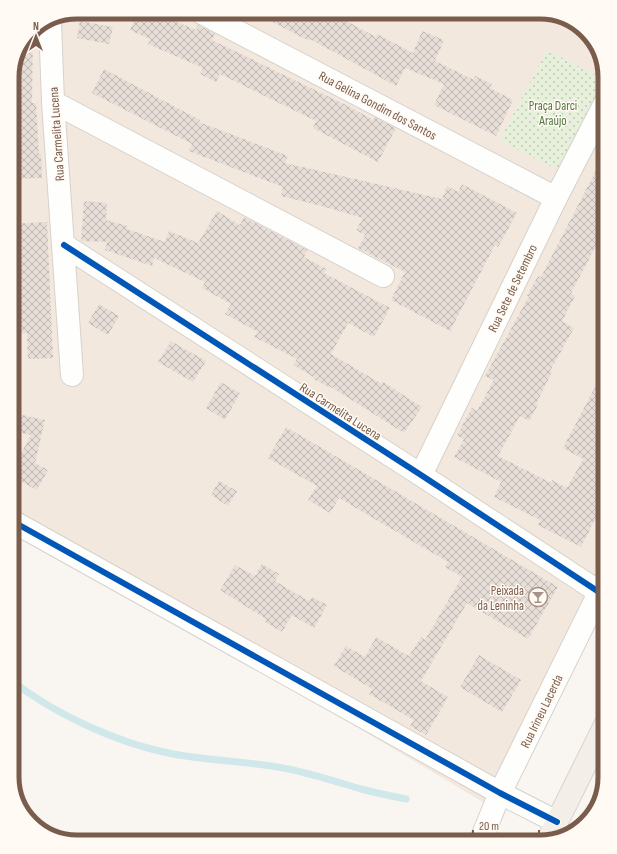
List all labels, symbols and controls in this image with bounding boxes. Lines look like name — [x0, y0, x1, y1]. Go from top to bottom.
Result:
north arrow — [16, 16, 56, 56]
text: N — [33, 20, 39, 33]
street label: Rua Gelina Gondim dos Santos — [316, 68, 440, 144]
street label: Rua Carmelita Lucena — [46, 86, 68, 181]
park label: Praça Darci Araújo — [529, 98, 577, 129]
street label: Rua Sete de Setembro — [485, 242, 541, 335]
street label: Rua Carmelita Lucena — [297, 379, 384, 444]
place label: Peixada da Leninha — [477, 583, 524, 614]
bar icon: Peixada da Leninha — [527, 586, 549, 608]
street label: Rua Irineu Lacerda — [517, 672, 567, 751]
scale bar — [473, 812, 539, 838]
text: 20 m — [479, 819, 499, 834]

